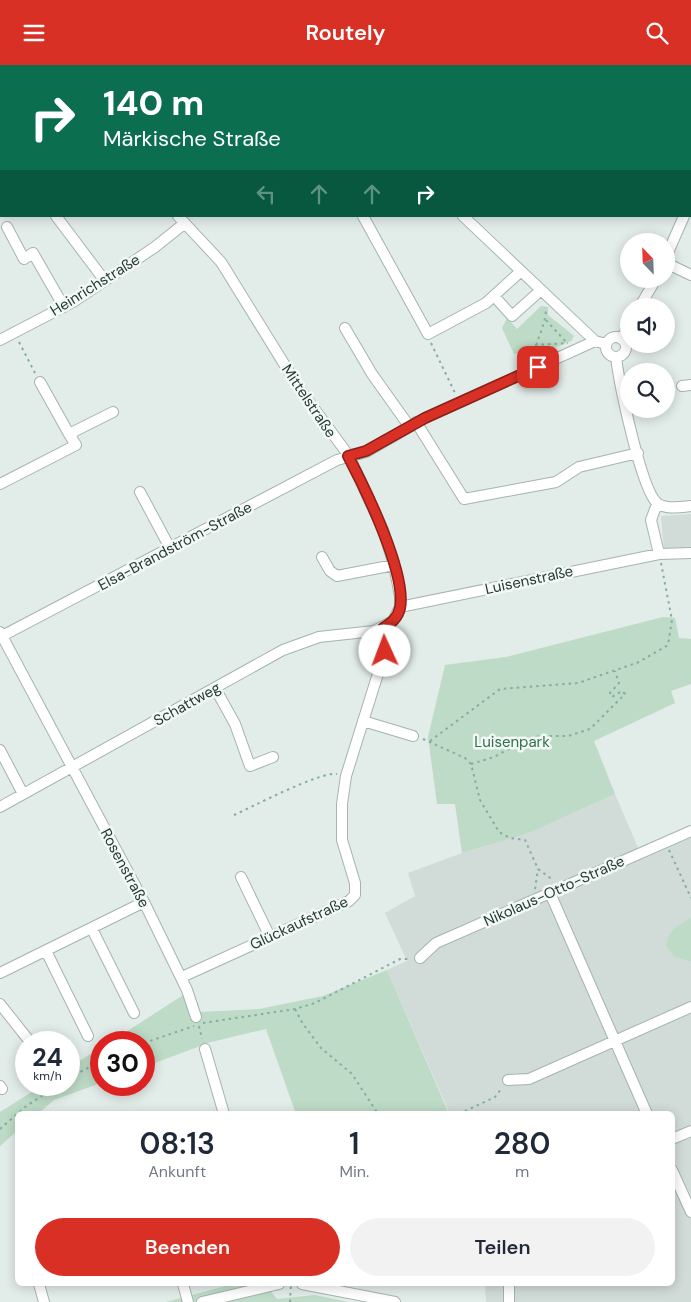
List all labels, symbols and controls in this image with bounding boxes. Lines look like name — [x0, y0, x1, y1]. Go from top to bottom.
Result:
text: Routely — [305, 18, 386, 47]
icon: menu — [20, 19, 48, 47]
icon: search — [643, 19, 671, 47]
text: 140 m — [103, 80, 204, 126]
icon: right — [20, 85, 85, 150]
text: Märkische Straße — [103, 124, 281, 153]
icon: left — [252, 180, 280, 208]
icon: ahead — [305, 180, 333, 208]
icon: ahead — [358, 180, 386, 208]
icon: right — [411, 180, 439, 208]
north arrow — [620, 233, 675, 287]
map controls — [620, 233, 675, 418]
street label: Heinrichstraße — [46, 249, 144, 321]
button: sound — [620, 298, 675, 353]
pin — [517, 346, 559, 388]
icon: arrive — [524, 353, 552, 381]
street label: Mittelstraße — [277, 360, 341, 442]
button: search — [620, 363, 675, 418]
street label: Elsa-Brandström-Straße — [95, 497, 255, 595]
street label: Luisenstraße — [483, 561, 575, 599]
position arrow — [358, 624, 410, 676]
street label: Schattweg — [150, 677, 224, 731]
park label: Luisenpark — [474, 732, 550, 752]
street label: Rosenstraße — [96, 825, 154, 911]
street label: Nikolaus-Otto-Straße — [480, 851, 628, 931]
street label: Glückaufstraße — [247, 892, 351, 954]
speed limit sign: 30 — [90, 1031, 155, 1096]
text: 24 — [32, 1041, 63, 1074]
text: km/h — [33, 1068, 62, 1084]
text: 08:13 — [140, 1124, 215, 1163]
text: 1 — [349, 1124, 359, 1163]
text: 280 — [494, 1124, 550, 1163]
text: Ankunft — [148, 1161, 206, 1182]
text: Min. — [339, 1161, 369, 1182]
text: m — [515, 1161, 529, 1182]
button: Beenden — [35, 1218, 340, 1276]
button: Teilen — [350, 1218, 655, 1276]

